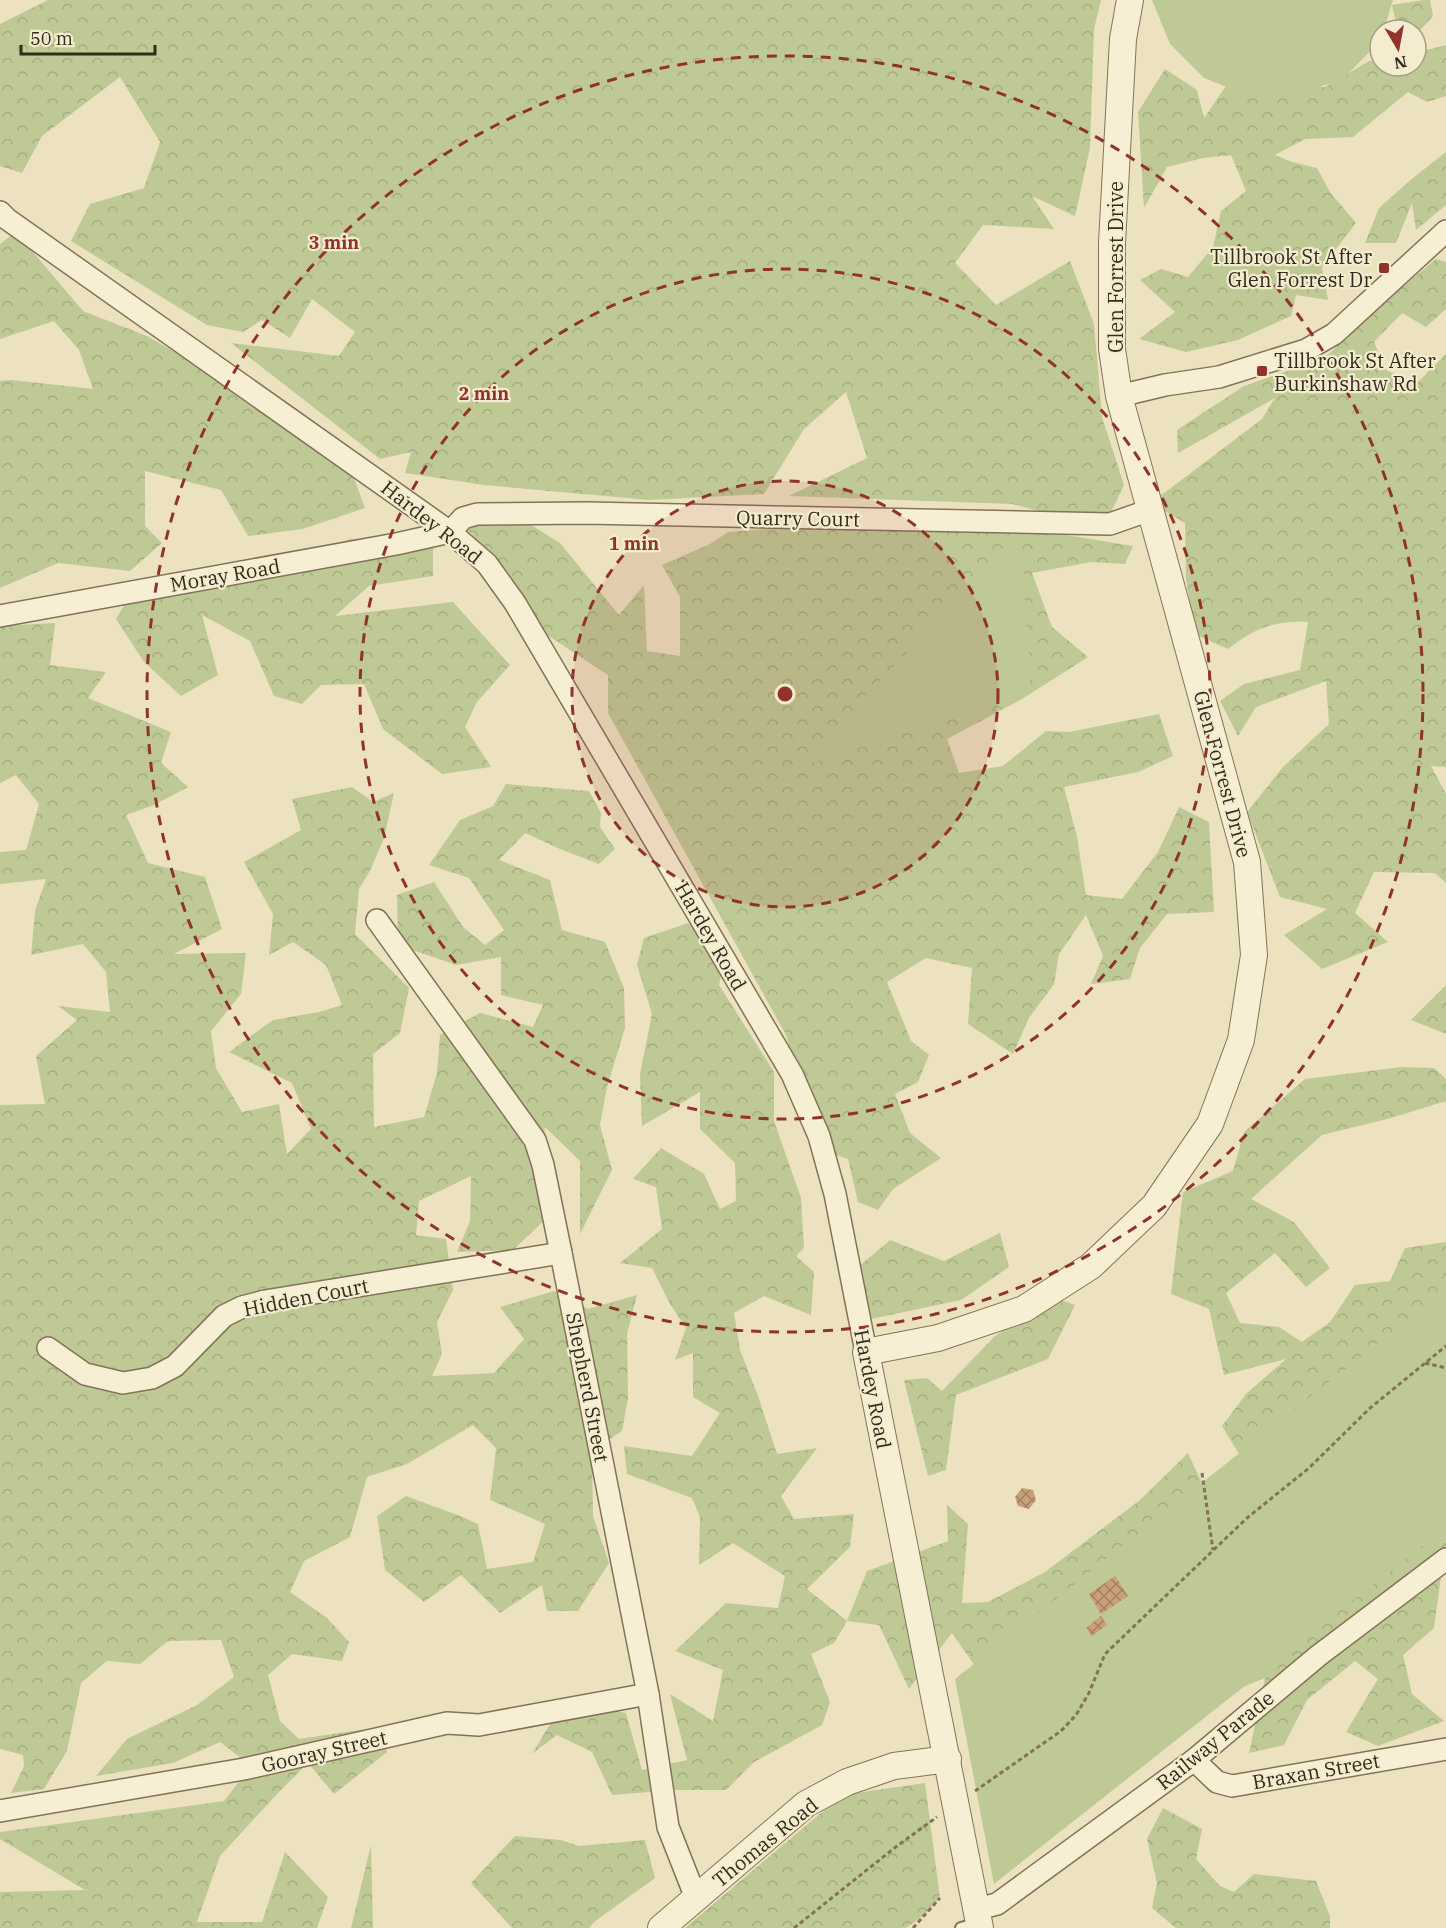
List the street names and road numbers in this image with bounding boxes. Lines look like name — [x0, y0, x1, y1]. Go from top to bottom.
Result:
street label: Glen Forrest Drive — [1102, 181, 1129, 353]
street label: Hardey Road — [376, 474, 488, 570]
street label: Quarry Court — [736, 503, 860, 533]
street label: Moray Road — [168, 552, 282, 598]
street label: Glen Forrest Drive — [1188, 688, 1258, 860]
street label: Hardey Road — [669, 877, 753, 995]
street label: Hidden Court — [241, 1272, 371, 1322]
street label: Shepherd Street — [560, 1310, 616, 1464]
street label: Hardey Road — [848, 1327, 898, 1451]
street label: Railway Parade — [1151, 1684, 1279, 1796]
street label: Gooray Street — [258, 1723, 390, 1779]
street label: Braxan Street — [1250, 1747, 1382, 1795]
street label: Thomas Road — [706, 1791, 824, 1893]

